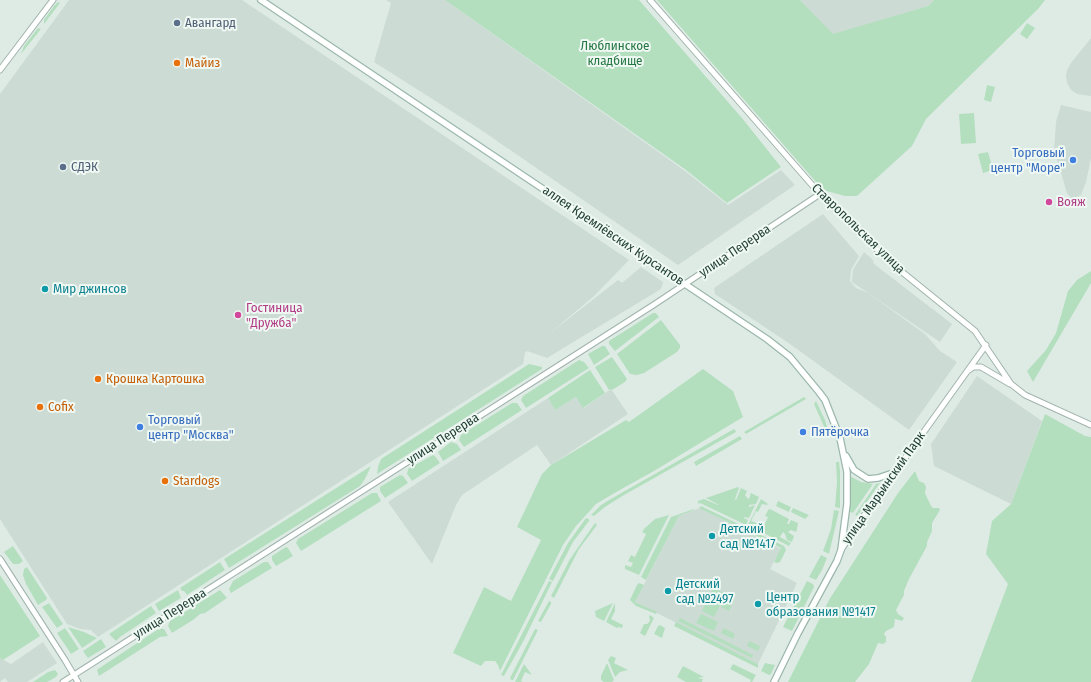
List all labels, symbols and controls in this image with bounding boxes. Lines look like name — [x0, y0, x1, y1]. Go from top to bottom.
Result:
place label: Авангард — [185, 15, 236, 31]
marker: Авангард — [172, 18, 182, 28]
park label: Люблинское кладбище — [581, 38, 649, 69]
place label: Майиз — [185, 55, 220, 71]
marker: Майиз — [172, 58, 182, 68]
place label: Торговый центр "Море" — [991, 145, 1065, 176]
marker: Торговый центр "Море" — [1068, 155, 1078, 165]
place label: СДЭК — [71, 159, 98, 175]
marker: СДЭК — [58, 162, 68, 172]
street label: Ставропольская улица — [808, 180, 908, 278]
street label: аллея Кремлёвских Курсантов — [539, 183, 687, 289]
place label: Вояж — [1057, 194, 1086, 210]
marker: Вояж — [1044, 197, 1054, 207]
street label: улица Перерва — [696, 221, 774, 281]
place label: Мир джинсов — [53, 281, 127, 297]
marker: Мир джинсов — [40, 284, 50, 294]
place label: Гостиница "Дружба" — [246, 300, 302, 331]
marker: Гостиница "Дружба" — [233, 310, 243, 320]
place label: Крошка Картошка — [106, 371, 205, 387]
marker: Крошка Картошка — [93, 374, 103, 384]
place label: Cofix — [48, 399, 74, 415]
marker: Cofix — [35, 402, 45, 412]
street label: улица Перерва — [404, 410, 482, 468]
place label: Торговый центр "Москва" — [148, 412, 234, 443]
marker: Торговый центр "Москва" — [135, 422, 145, 432]
place label: Пятёрочка — [811, 424, 869, 440]
marker: Пятёрочка — [798, 427, 808, 437]
street label: улица Марьинский Парк — [839, 429, 929, 547]
place label: Stardogs — [173, 473, 220, 489]
marker: Stardogs — [160, 476, 170, 486]
place label: Детский сад №1417 — [720, 521, 775, 552]
marker: Детский сад №1417 — [707, 531, 717, 541]
place label: Детский сад №2497 — [676, 576, 733, 607]
street label: улица Перерва — [131, 585, 209, 643]
marker: Детский сад №2497 — [663, 586, 673, 596]
place label: Центр образования №1417 — [766, 589, 876, 620]
marker: Центр образования №1417 — [753, 599, 763, 609]

